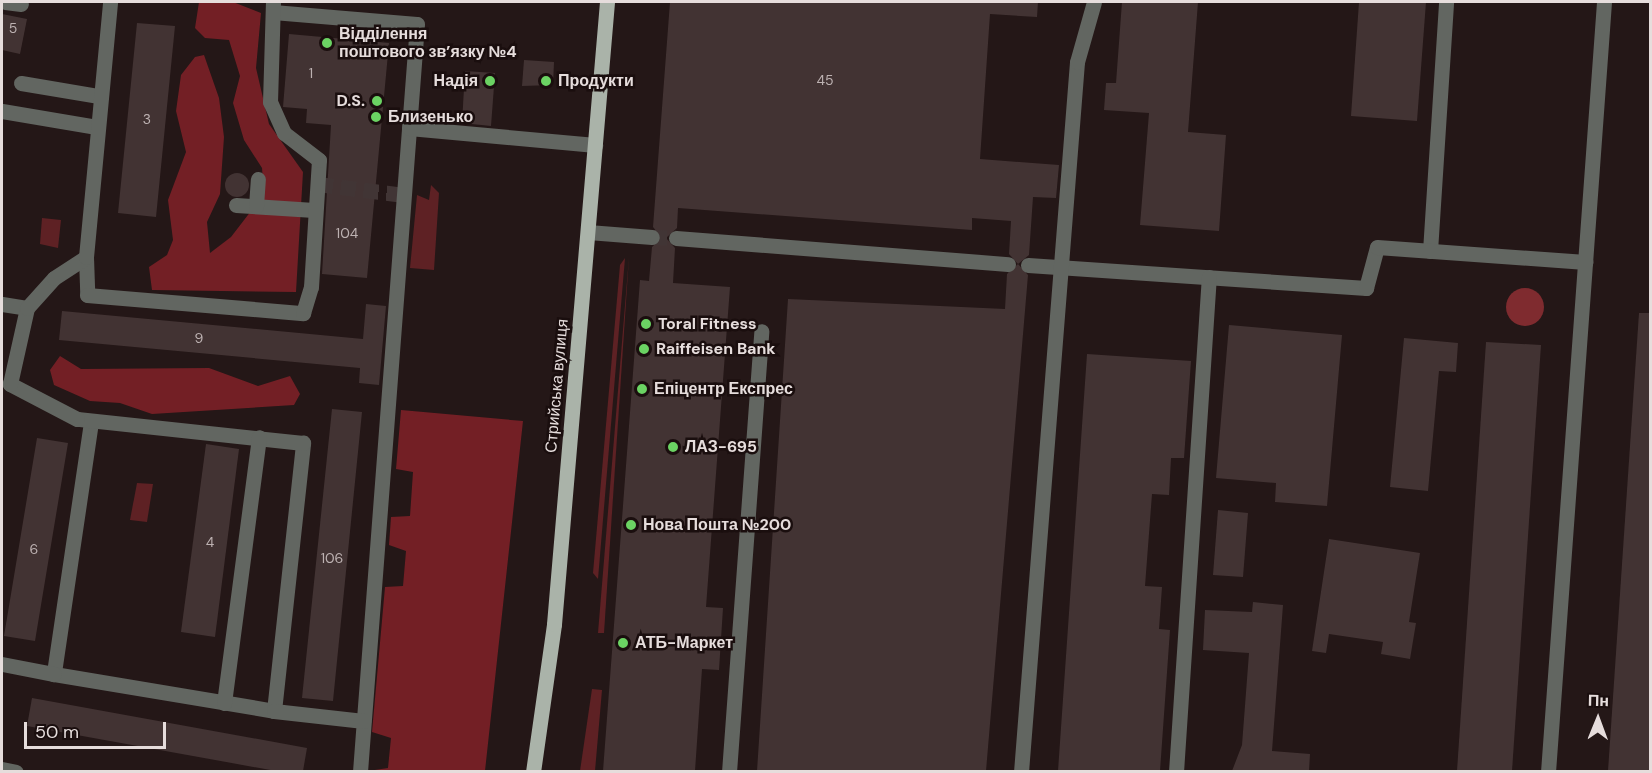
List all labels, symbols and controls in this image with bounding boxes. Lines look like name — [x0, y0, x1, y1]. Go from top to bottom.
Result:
house number: 5 — [9, 20, 17, 36]
place label: Відділення поштового зв’язку №4 — [339, 24, 517, 62]
marker: Відділення поштового зв’язку №4 — [320, 36, 334, 50]
house number: 1 — [309, 65, 313, 81]
place label: Надія — [434, 71, 478, 91]
place label: Продукти — [558, 71, 634, 91]
house number: 45 — [816, 72, 834, 88]
marker: Надія — [483, 74, 497, 88]
marker: Продукти — [539, 74, 553, 88]
place label: D.S. — [336, 91, 365, 111]
marker: D.S. — [370, 94, 384, 108]
place label: Близенько — [388, 107, 473, 127]
marker: Близенько — [369, 110, 383, 124]
house number: 3 — [143, 111, 151, 127]
house number: 104 — [336, 225, 358, 241]
place label: Toral Fitness — [658, 314, 757, 334]
marker: Toral Fitness — [639, 317, 653, 331]
street label: Стрийська вулиця — [542, 318, 572, 454]
house number: 9 — [195, 330, 203, 346]
place label: Raiffeisen Bank — [656, 339, 776, 359]
marker: Raiffeisen Bank — [637, 342, 651, 356]
place label: Епіцентр Експрес — [654, 379, 793, 399]
marker: Епіцентр Експрес — [635, 382, 649, 396]
place label: ЛАЗ-695 — [685, 437, 757, 457]
marker: ЛАЗ-695 — [666, 440, 680, 454]
place label: Нова Пошта №200 — [643, 515, 791, 535]
marker: Нова Пошта №200 — [624, 518, 638, 532]
house number: 4 — [206, 534, 214, 550]
house number: 6 — [30, 541, 38, 557]
house number: 106 — [321, 550, 343, 566]
place label: АТБ-Маркет — [635, 633, 733, 653]
marker: АТБ-Маркет — [616, 636, 630, 650]
north arrow — [1568, 689, 1628, 749]
text: Пн — [1588, 690, 1609, 711]
scale bar — [27, 710, 170, 748]
text: 50 m — [35, 720, 79, 744]

